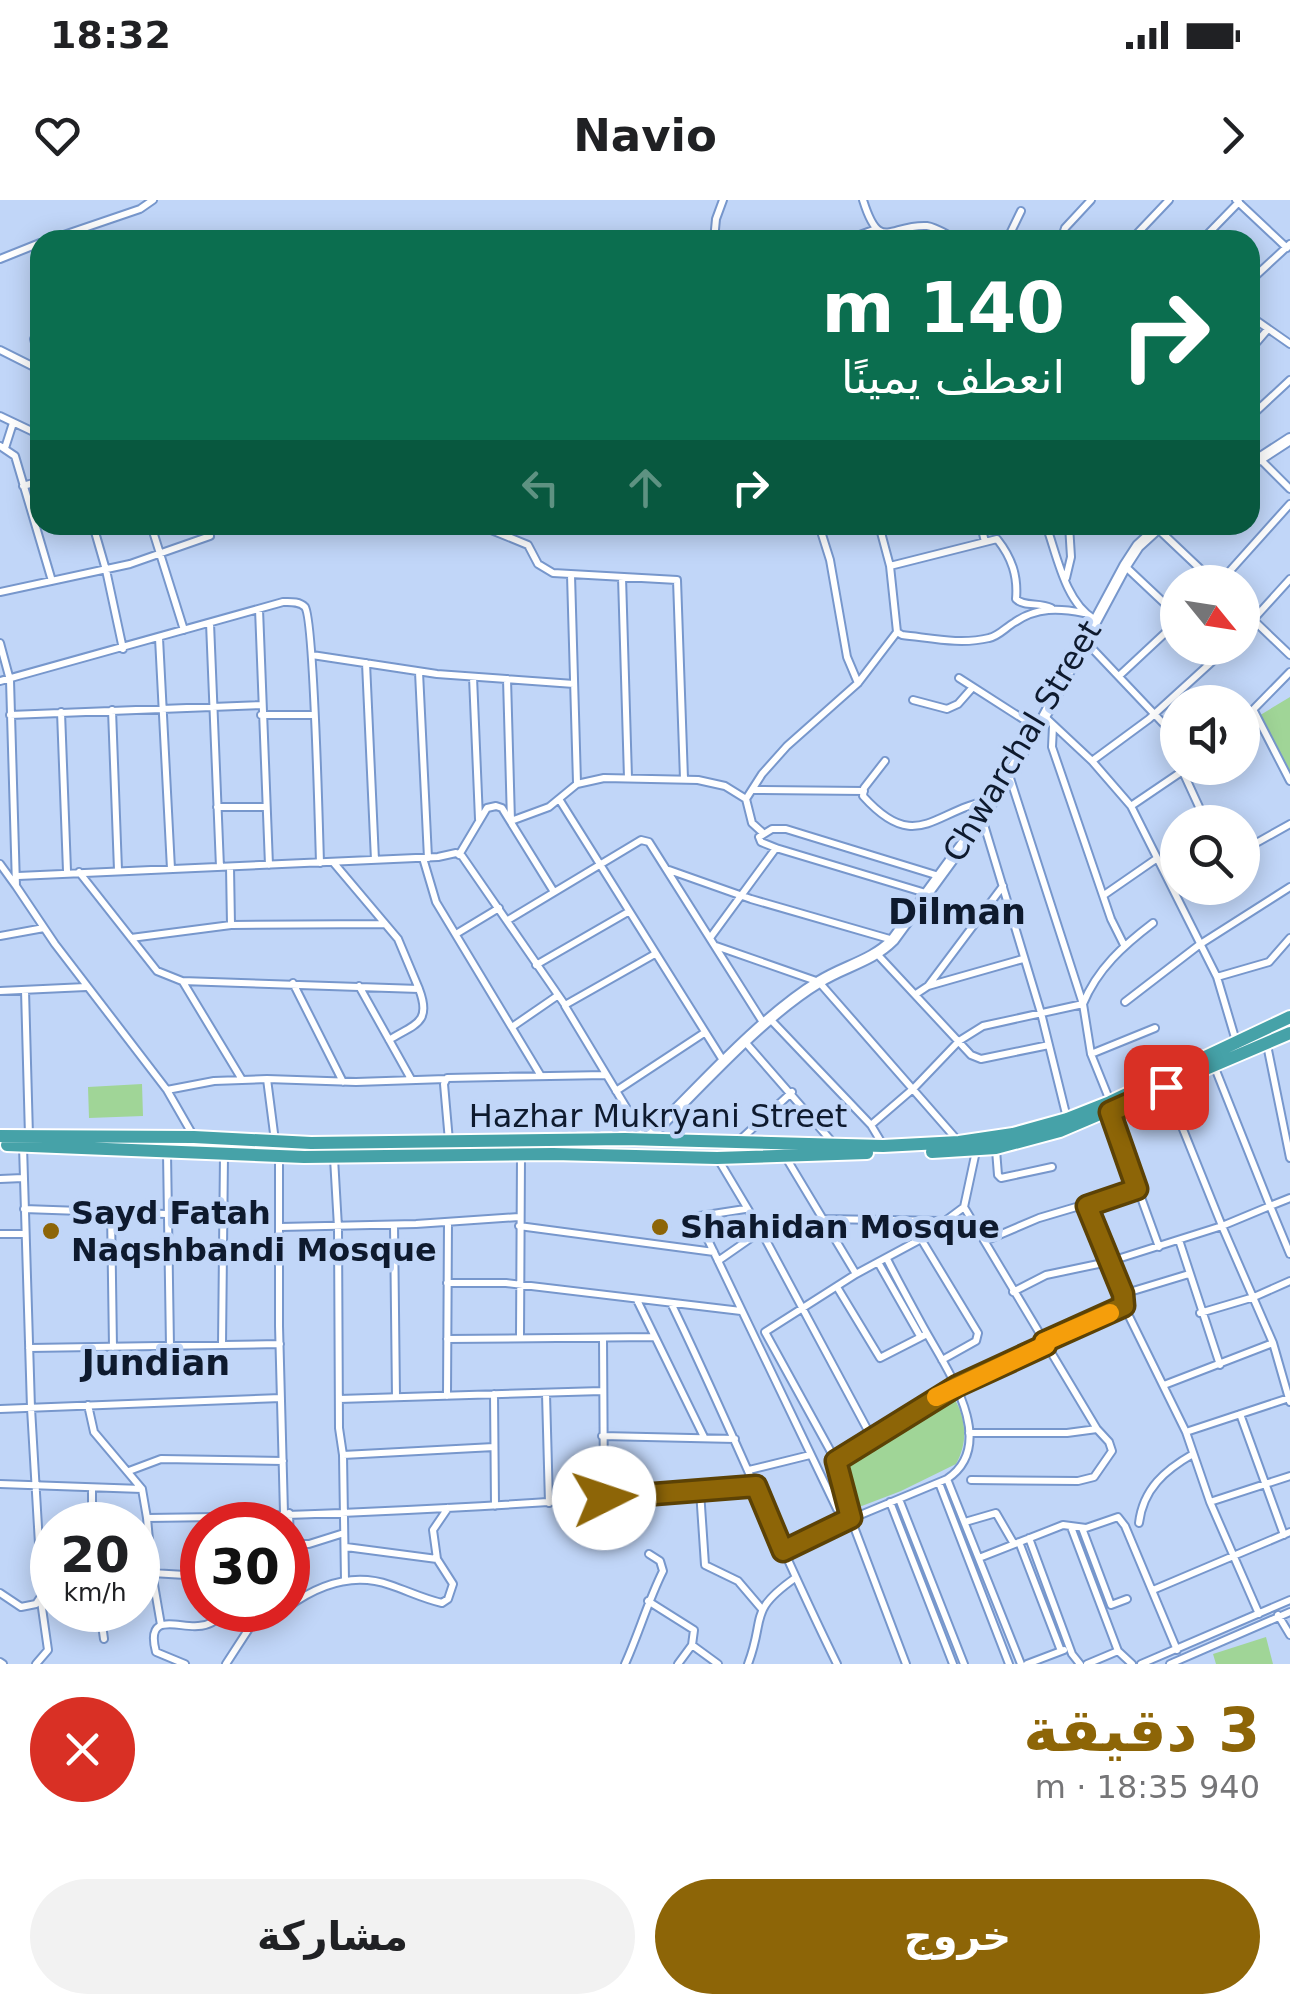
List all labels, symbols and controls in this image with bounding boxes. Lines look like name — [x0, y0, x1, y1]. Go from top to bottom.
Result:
text: 18:32 — [50, 13, 171, 57]
icon: heart — [30, 108, 85, 163]
icon: forward — [1205, 108, 1260, 163]
text: Navio — [573, 109, 717, 162]
text: 140 m — [822, 267, 1065, 349]
icon: right — [1100, 270, 1230, 400]
text: انعطف يمينًا — [841, 351, 1065, 404]
icon: left — [513, 460, 568, 515]
icon: ahead — [618, 460, 673, 515]
icon: right — [723, 460, 778, 515]
north arrow — [1160, 565, 1260, 665]
map controls — [1160, 565, 1260, 905]
street label: Chwarchal Street — [935, 614, 1109, 868]
button: sound — [1160, 685, 1260, 785]
button: search — [1160, 805, 1260, 905]
district label: Dilman — [888, 892, 1026, 932]
pin — [1124, 1045, 1209, 1130]
icon: arrive — [1139, 1060, 1194, 1115]
street label: Hazhar Mukryani Street — [469, 1097, 847, 1135]
place label: Sayd Fatah Naqshbandi Mosque — [71, 1194, 437, 1269]
place label: Shahidan Mosque — [680, 1208, 1000, 1246]
marker: Shahidan Mosque — [649, 1216, 671, 1238]
marker: Sayd Fatah Naqshbandi Mosque — [40, 1220, 62, 1242]
district label: Jundian — [80, 1343, 230, 1383]
position arrow — [552, 1446, 656, 1550]
speed limit sign: 30 — [180, 1502, 310, 1632]
text: 20 — [60, 1526, 130, 1584]
text: km/h — [63, 1578, 127, 1607]
text: 3 دقيقة — [1023, 1695, 1260, 1765]
button: close — [30, 1697, 135, 1802]
text: 940 m · 18:35 — [1035, 1768, 1260, 1806]
button: مشاركة — [30, 1879, 635, 1994]
button: خروج — [655, 1879, 1260, 1994]

